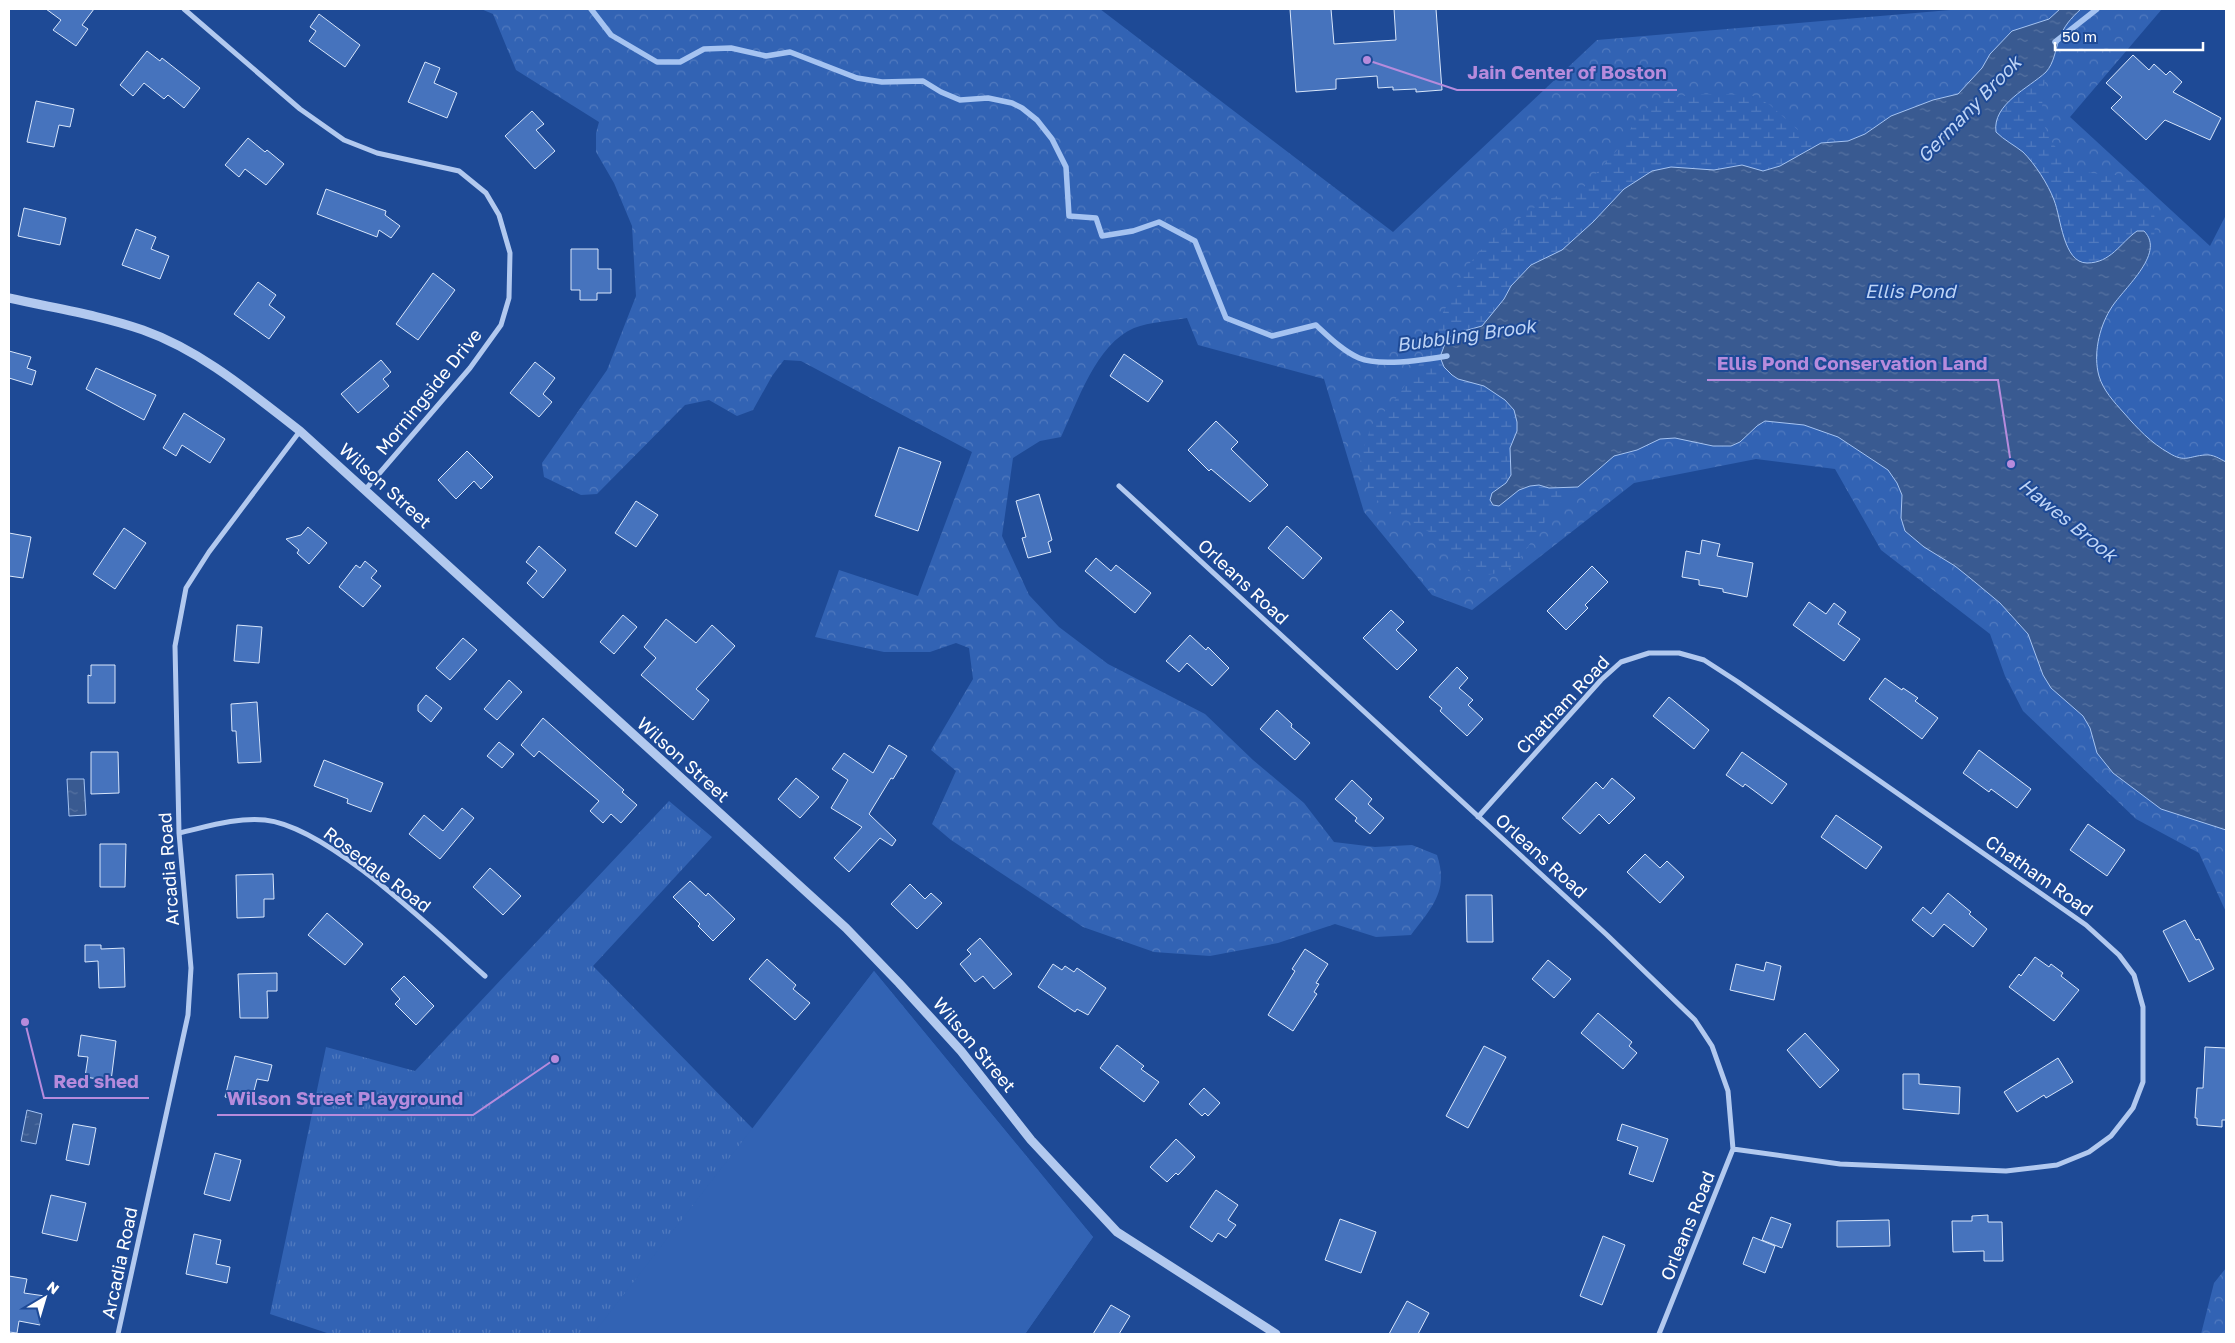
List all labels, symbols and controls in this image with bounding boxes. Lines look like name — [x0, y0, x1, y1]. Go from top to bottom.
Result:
scale bar — [2055, 20, 2202, 52]
text: 50 m — [2062, 27, 2097, 45]
water label: Germany Brook — [1912, 49, 2027, 167]
callout: Jain Center of Boston — [1457, 56, 1677, 90]
text: Jain Center of Boston — [1467, 60, 1667, 83]
water label: Ellis Pond — [1865, 279, 1958, 302]
water label: Bubbling Brook — [1395, 313, 1539, 356]
street label: Morningside Drive — [370, 324, 486, 459]
callout: Ellis Pond Conservation Land — [1707, 346, 1998, 380]
text: Ellis Pond Conservation Land — [1717, 351, 1987, 374]
street label: Wilson Street — [335, 438, 437, 533]
water label: Hawes Brook — [2015, 473, 2124, 568]
street label: Orleans Road — [1194, 534, 1294, 629]
street label: Chatham Road — [1511, 651, 1613, 758]
street label: Wilson Street — [633, 712, 735, 807]
street label: Orleans Road — [1491, 808, 1592, 902]
street label: Arcadia Road — [153, 812, 183, 926]
street label: Rosedale Road — [320, 822, 436, 917]
street label: Chatham Road — [1982, 830, 2098, 920]
street label: Wilson Street — [929, 992, 1021, 1096]
callout: Red shed — [44, 1064, 149, 1098]
text: Red shed — [53, 1069, 139, 1092]
callout: Wilson Street Playground — [217, 1081, 473, 1115]
text: Wilson Street Playground — [227, 1086, 463, 1109]
street label: Orleans Road — [1655, 1168, 1719, 1283]
street label: Arcadia Road — [96, 1205, 142, 1321]
north arrow — [20, 1273, 70, 1323]
text: N — [44, 1277, 63, 1297]

